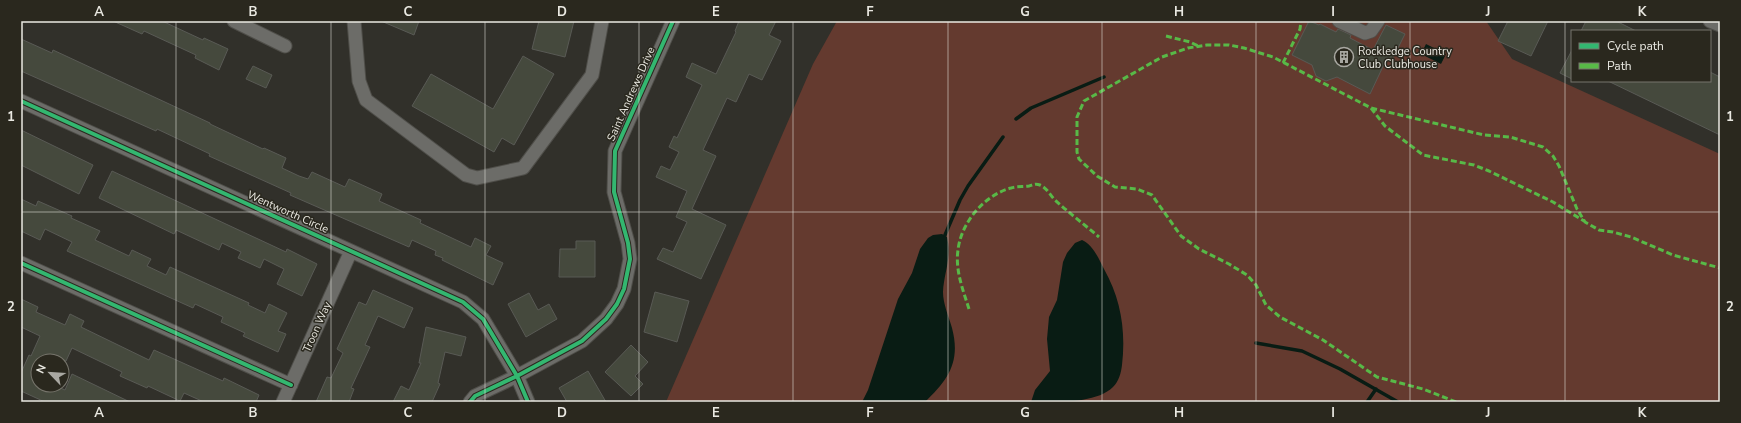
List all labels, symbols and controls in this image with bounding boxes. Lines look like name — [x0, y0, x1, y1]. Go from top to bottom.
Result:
text: A — [94, 3, 104, 21]
text: B — [249, 3, 258, 21]
text: C — [404, 3, 413, 21]
text: D — [557, 3, 567, 21]
text: E — [712, 3, 720, 21]
text: F — [866, 3, 874, 21]
text: G — [1020, 3, 1030, 21]
text: H — [1174, 3, 1184, 21]
text: I — [1331, 3, 1335, 21]
text: J — [1485, 3, 1490, 21]
text: K — [1638, 3, 1647, 21]
legend — [1571, 30, 1711, 82]
text: Cycle path — [1607, 38, 1664, 54]
street label: Saint Andrews Drive — [603, 44, 659, 144]
place label: Rockledge Country Club Clubhouse — [1358, 44, 1452, 72]
building icon: Rockledge Country Club Clubhouse — [1333, 46, 1355, 68]
text: Path — [1607, 58, 1632, 74]
text: 1 — [7, 108, 15, 126]
text: 1 — [1726, 108, 1734, 126]
street label: Wentworth Circle — [245, 187, 331, 237]
text: 2 — [7, 298, 15, 316]
text: 2 — [1726, 298, 1734, 316]
street label: Troon Way — [299, 299, 335, 355]
north arrow — [30, 353, 70, 393]
text: N — [33, 362, 50, 376]
text: A — [94, 404, 104, 422]
text: B — [249, 404, 258, 422]
text: C — [404, 404, 413, 422]
text: D — [557, 404, 567, 422]
text: E — [712, 404, 720, 422]
text: F — [866, 404, 874, 422]
text: G — [1020, 404, 1030, 422]
text: H — [1174, 404, 1184, 422]
text: I — [1331, 404, 1335, 422]
text: J — [1485, 404, 1490, 422]
text: K — [1638, 404, 1647, 422]

